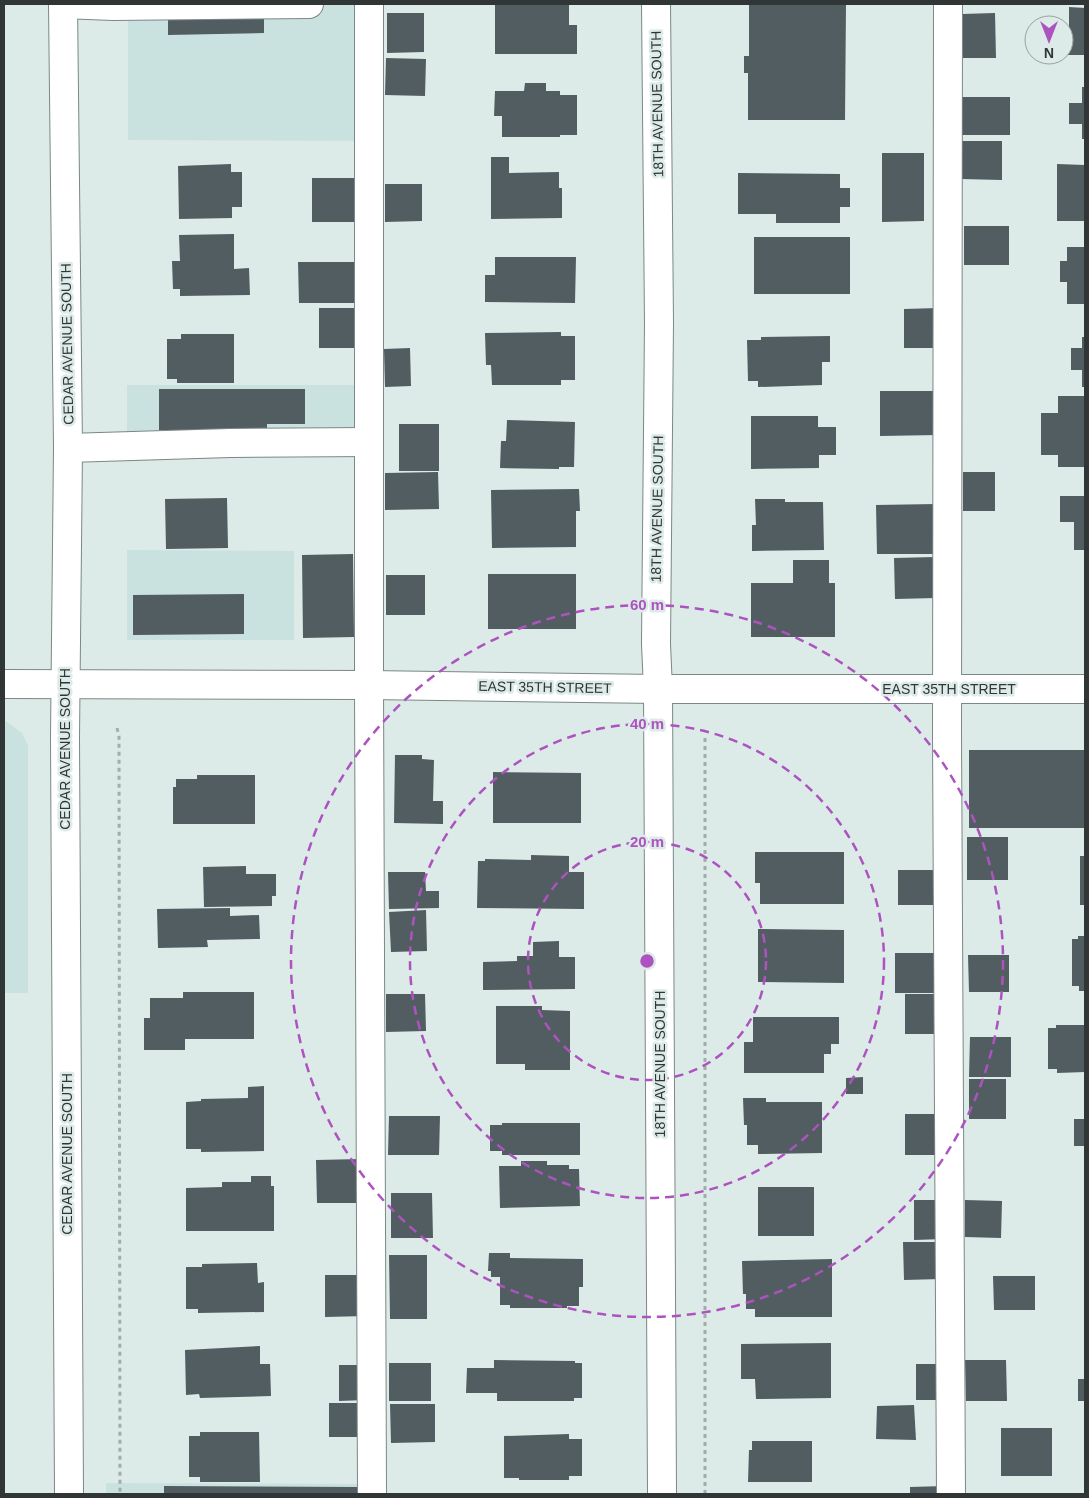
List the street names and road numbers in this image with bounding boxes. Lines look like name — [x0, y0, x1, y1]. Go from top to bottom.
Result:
street label: 18TH AVENUE SOUTH — [648, 30, 666, 178]
street label: CEDAR AVENUE SOUTH — [58, 263, 76, 425]
street label: 18TH AVENUE SOUTH — [648, 435, 666, 583]
street label: CEDAR AVENUE SOUTH — [57, 668, 73, 830]
street label: EAST 35TH STREET — [478, 678, 612, 696]
street label: EAST 35TH STREET — [882, 681, 1016, 697]
street label: 18TH AVENUE SOUTH — [652, 991, 668, 1137]
street label: CEDAR AVENUE SOUTH — [59, 1073, 75, 1235]

